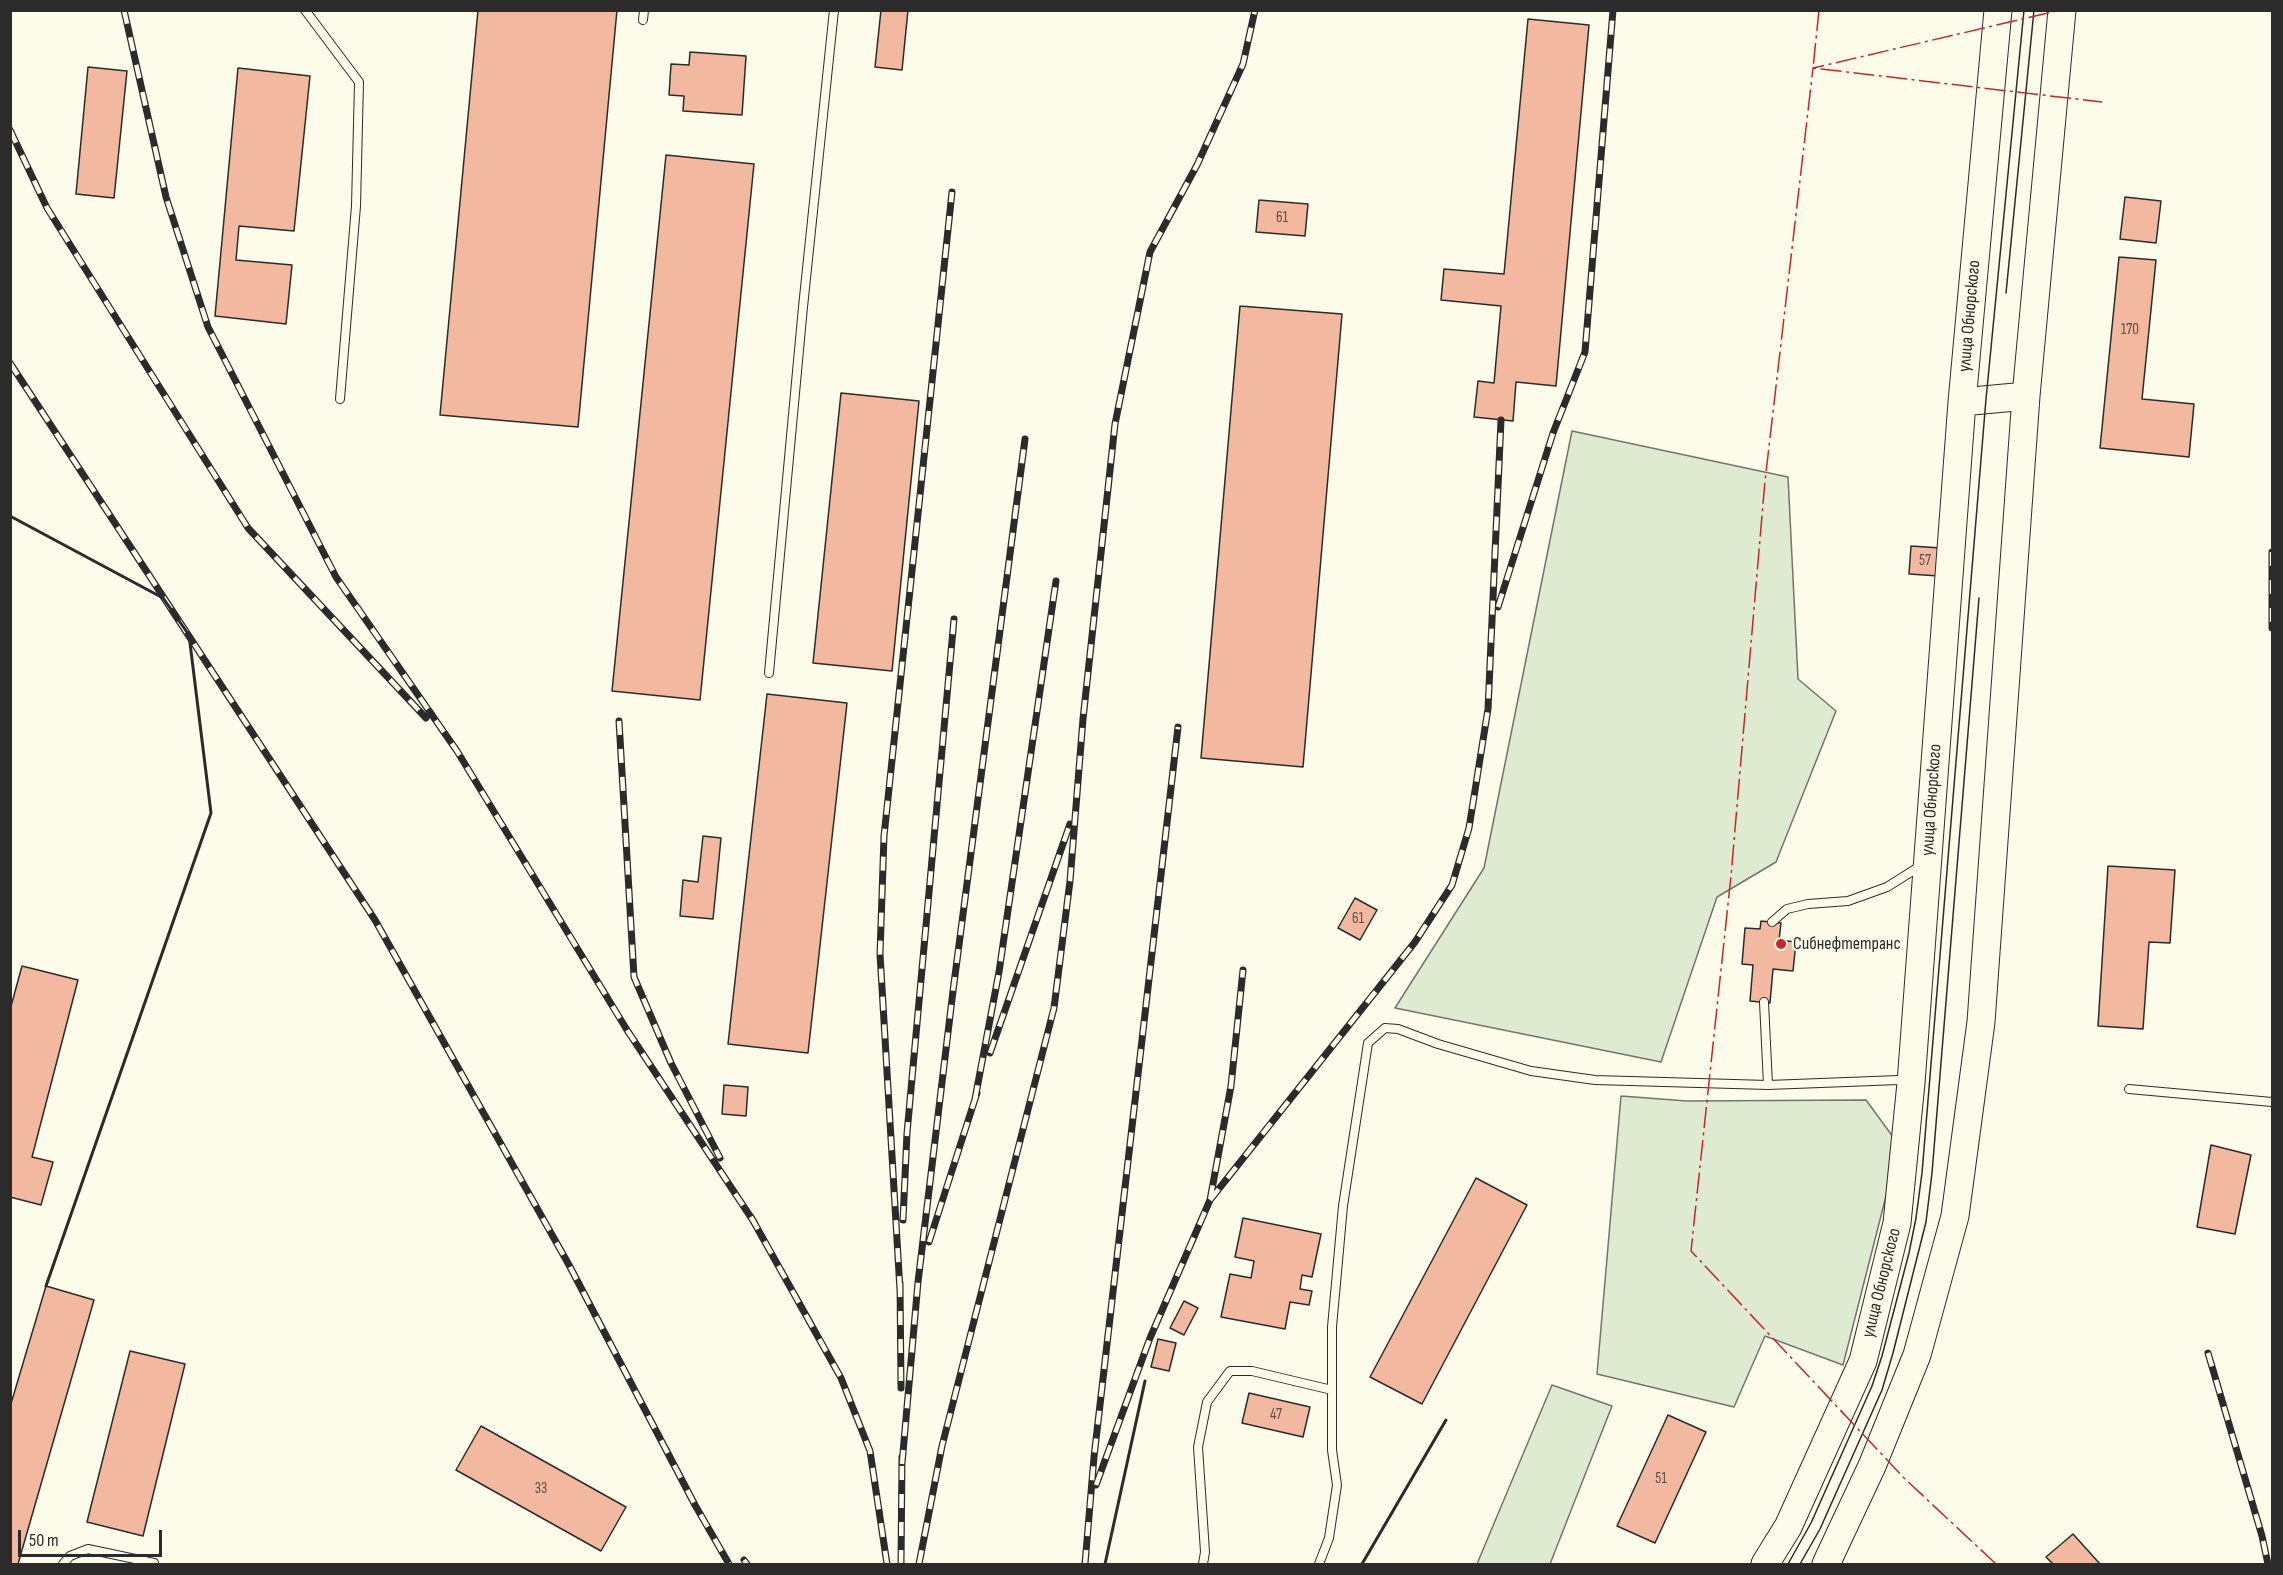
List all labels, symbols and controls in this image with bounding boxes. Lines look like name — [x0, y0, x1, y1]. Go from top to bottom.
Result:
house number: 61 — [1276, 209, 1288, 227]
street label: улица Обнорского — [1954, 259, 1986, 373]
house number: 170 — [2121, 321, 2139, 339]
house number: 57 — [1919, 552, 1931, 570]
street label: улица Обнорского — [1917, 743, 1947, 857]
house number: 61 — [1352, 910, 1364, 928]
place label: Сибнефтетранс — [1793, 933, 1901, 955]
marker: Сибнефтетранс — [1774, 937, 1788, 951]
street label: улица Обнорского — [1858, 1226, 1906, 1340]
house number: 47 — [1270, 1406, 1282, 1424]
house number: 51 — [1655, 1470, 1667, 1488]
house number: 33 — [535, 1480, 547, 1498]
scale bar — [21, 1518, 165, 1556]
text: 50 m — [29, 1530, 59, 1551]

